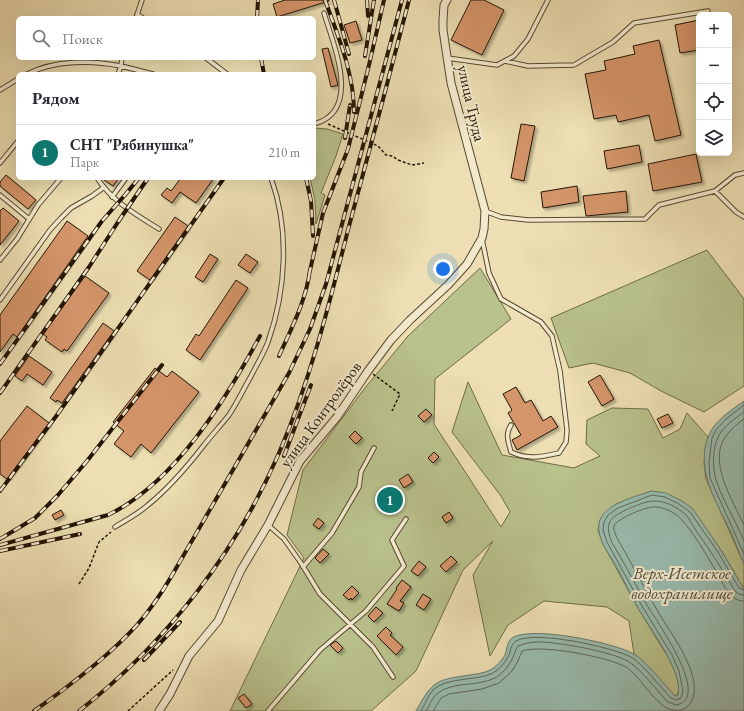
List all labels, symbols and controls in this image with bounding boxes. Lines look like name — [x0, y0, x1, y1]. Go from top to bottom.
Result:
map controls — [696, 12, 732, 156]
button: + — [696, 12, 732, 48]
search box — [16, 16, 316, 60]
icon: search — [30, 27, 52, 49]
text: Поиск — [62, 29, 103, 48]
button: − — [696, 48, 732, 84]
street label: улица Труда — [453, 63, 491, 144]
button: locate — [696, 84, 732, 120]
text: Рядом — [32, 87, 80, 109]
button: layers — [696, 120, 732, 156]
text: СНТ "Рябинушка" — [70, 135, 194, 154]
text: 1 — [42, 144, 48, 161]
text: 210 m — [269, 144, 300, 161]
text: Парк — [70, 154, 99, 171]
your location — [433, 259, 453, 279]
street label: улица Контролёров — [275, 357, 366, 472]
pin: 1 — [377, 485, 403, 515]
water label: Верх-Исетское водохранилище — [631, 562, 733, 604]

